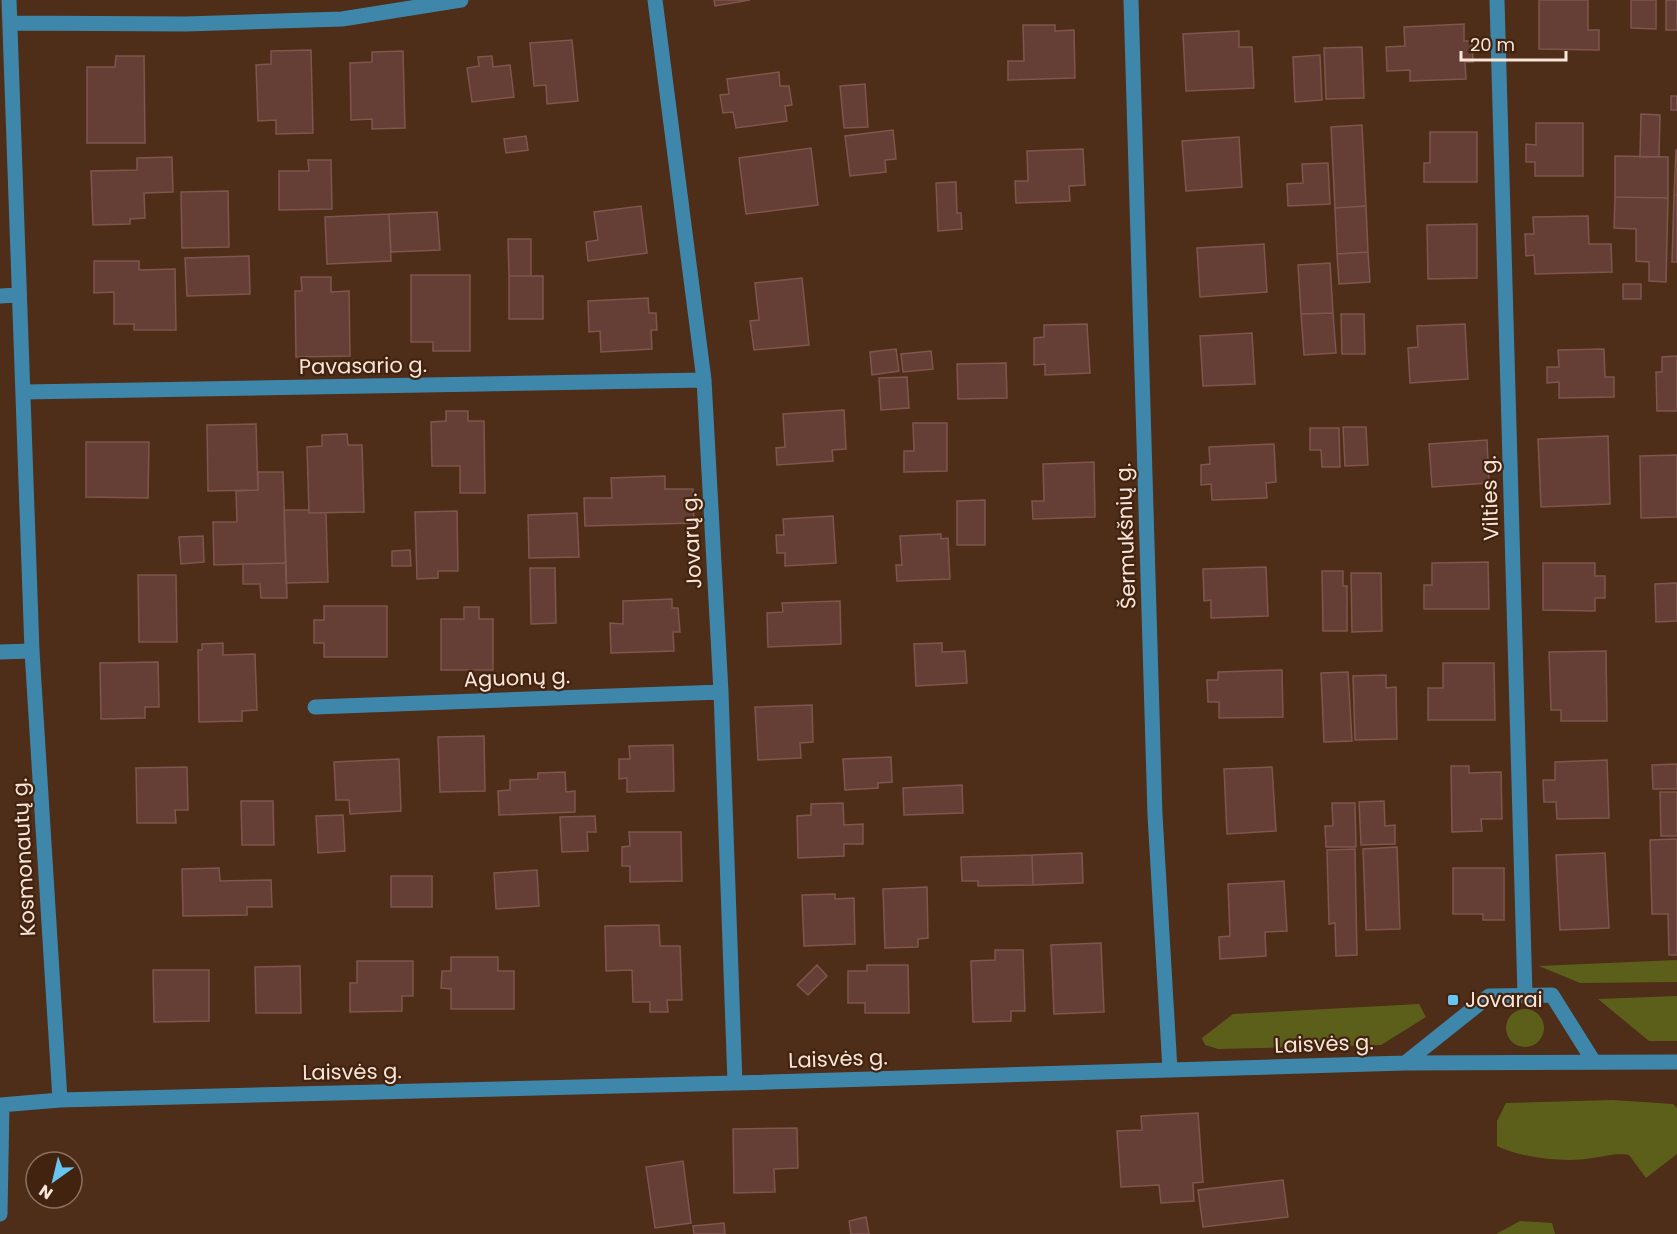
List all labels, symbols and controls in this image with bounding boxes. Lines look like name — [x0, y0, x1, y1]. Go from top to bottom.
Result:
scale bar — [1461, 24, 1566, 62]
text: 20 m — [1470, 32, 1515, 57]
street label: Pavasario g. — [299, 350, 427, 381]
street label: Vilties g. — [1474, 455, 1505, 541]
street label: Šermukšnių g. — [1108, 462, 1143, 610]
street label: Jovarų g. — [675, 492, 708, 590]
street label: Aguonų g. — [463, 661, 571, 694]
street label: Kosmonautų g. — [5, 777, 42, 937]
place label: Jovarai — [1465, 985, 1543, 1014]
marker: Jovarai — [1446, 993, 1460, 1007]
street label: Laisvės g. — [1274, 1027, 1374, 1060]
street label: Laisvės g. — [788, 1042, 888, 1075]
street label: Laisvės g. — [302, 1056, 402, 1087]
north arrow — [24, 1150, 84, 1210]
text: N — [34, 1179, 57, 1205]

